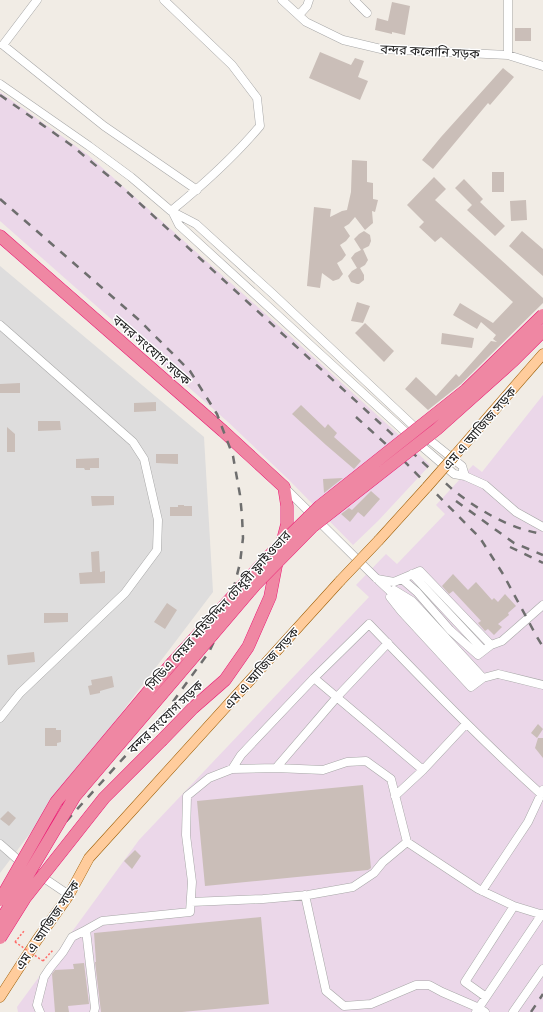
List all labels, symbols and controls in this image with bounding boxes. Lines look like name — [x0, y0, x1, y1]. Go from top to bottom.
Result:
street label: বন্দর কলোনি সড়ক — [379, 40, 481, 62]
street label: বন্দর সংযোগ সড়ক — [109, 311, 195, 389]
street label: এম এ আজিজ সড়ক — [439, 383, 520, 473]
street label: সিডিএ মেয়র মহিউদ্দিন চৌধুরী ফ্লাইওভার — [142, 527, 295, 694]
street label: এম এ আজিজ সড়ক — [220, 623, 302, 712]
street label: বন্দর সংযোগ সড়ক — [123, 677, 206, 758]
street label: এম এ আজিজ সড়ক — [11, 877, 83, 973]

